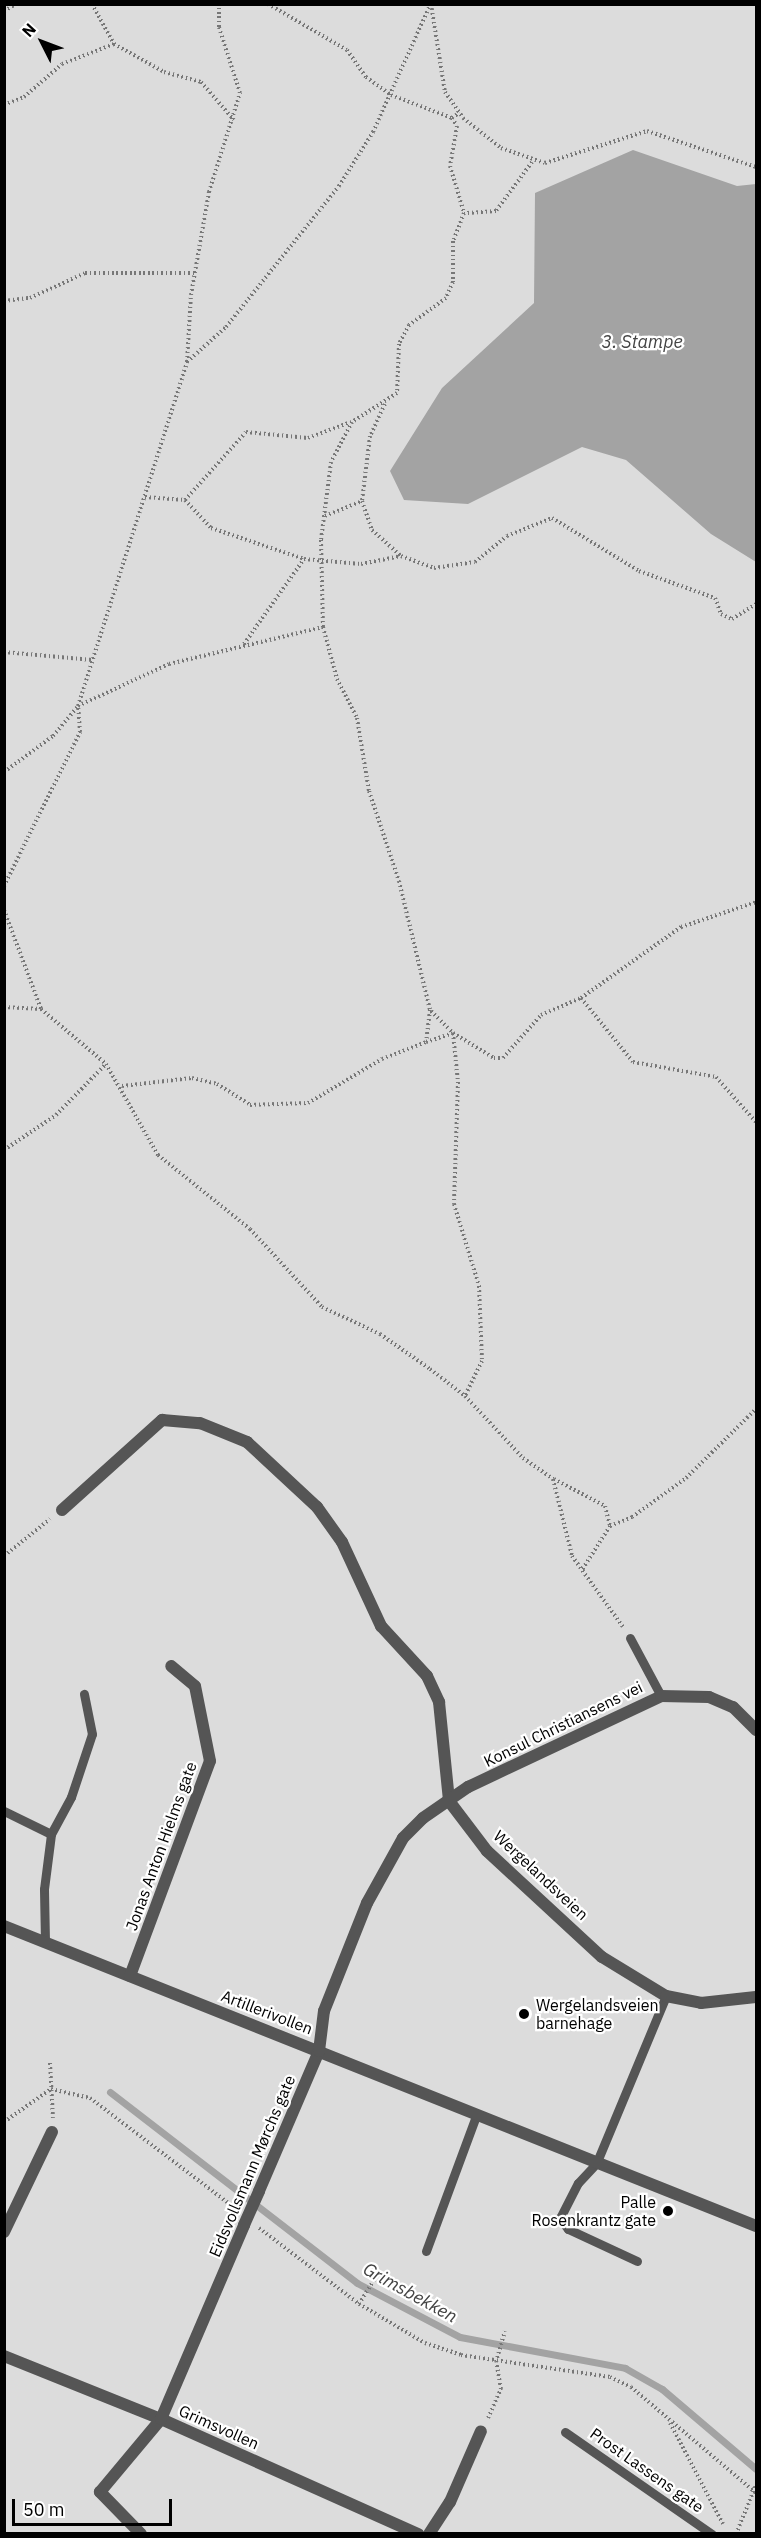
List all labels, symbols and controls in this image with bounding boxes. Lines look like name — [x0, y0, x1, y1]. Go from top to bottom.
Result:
north arrow — [12, 12, 72, 72]
text: N — [17, 19, 40, 41]
water label: 3. Stampe — [601, 331, 683, 353]
street label: Konsul Christiansens vei — [480, 1677, 646, 1771]
street label: Jonas Anton Hielms gate — [121, 1759, 201, 1933]
street label: Wergelandsveien — [490, 1826, 592, 1924]
street label: Artillerivollen — [219, 1986, 315, 2038]
place label: Wergelandsveien barnehage — [536, 1995, 659, 2033]
marker: Wergelandsveien barnehage — [517, 2007, 531, 2021]
street label: Eidsvollsmann Mørchs gate — [205, 2072, 299, 2260]
place label: Palle Rosenkrantz gate — [531, 2192, 656, 2230]
marker: Palle Rosenkrantz gate — [661, 2204, 675, 2218]
water label: Grimsbekken — [359, 2258, 461, 2328]
street label: Grimsvollen — [176, 2401, 262, 2453]
street label: Prost Lassens gate — [587, 2424, 707, 2516]
scale bar — [15, 2487, 176, 2525]
text: 50 m — [23, 2498, 65, 2521]

